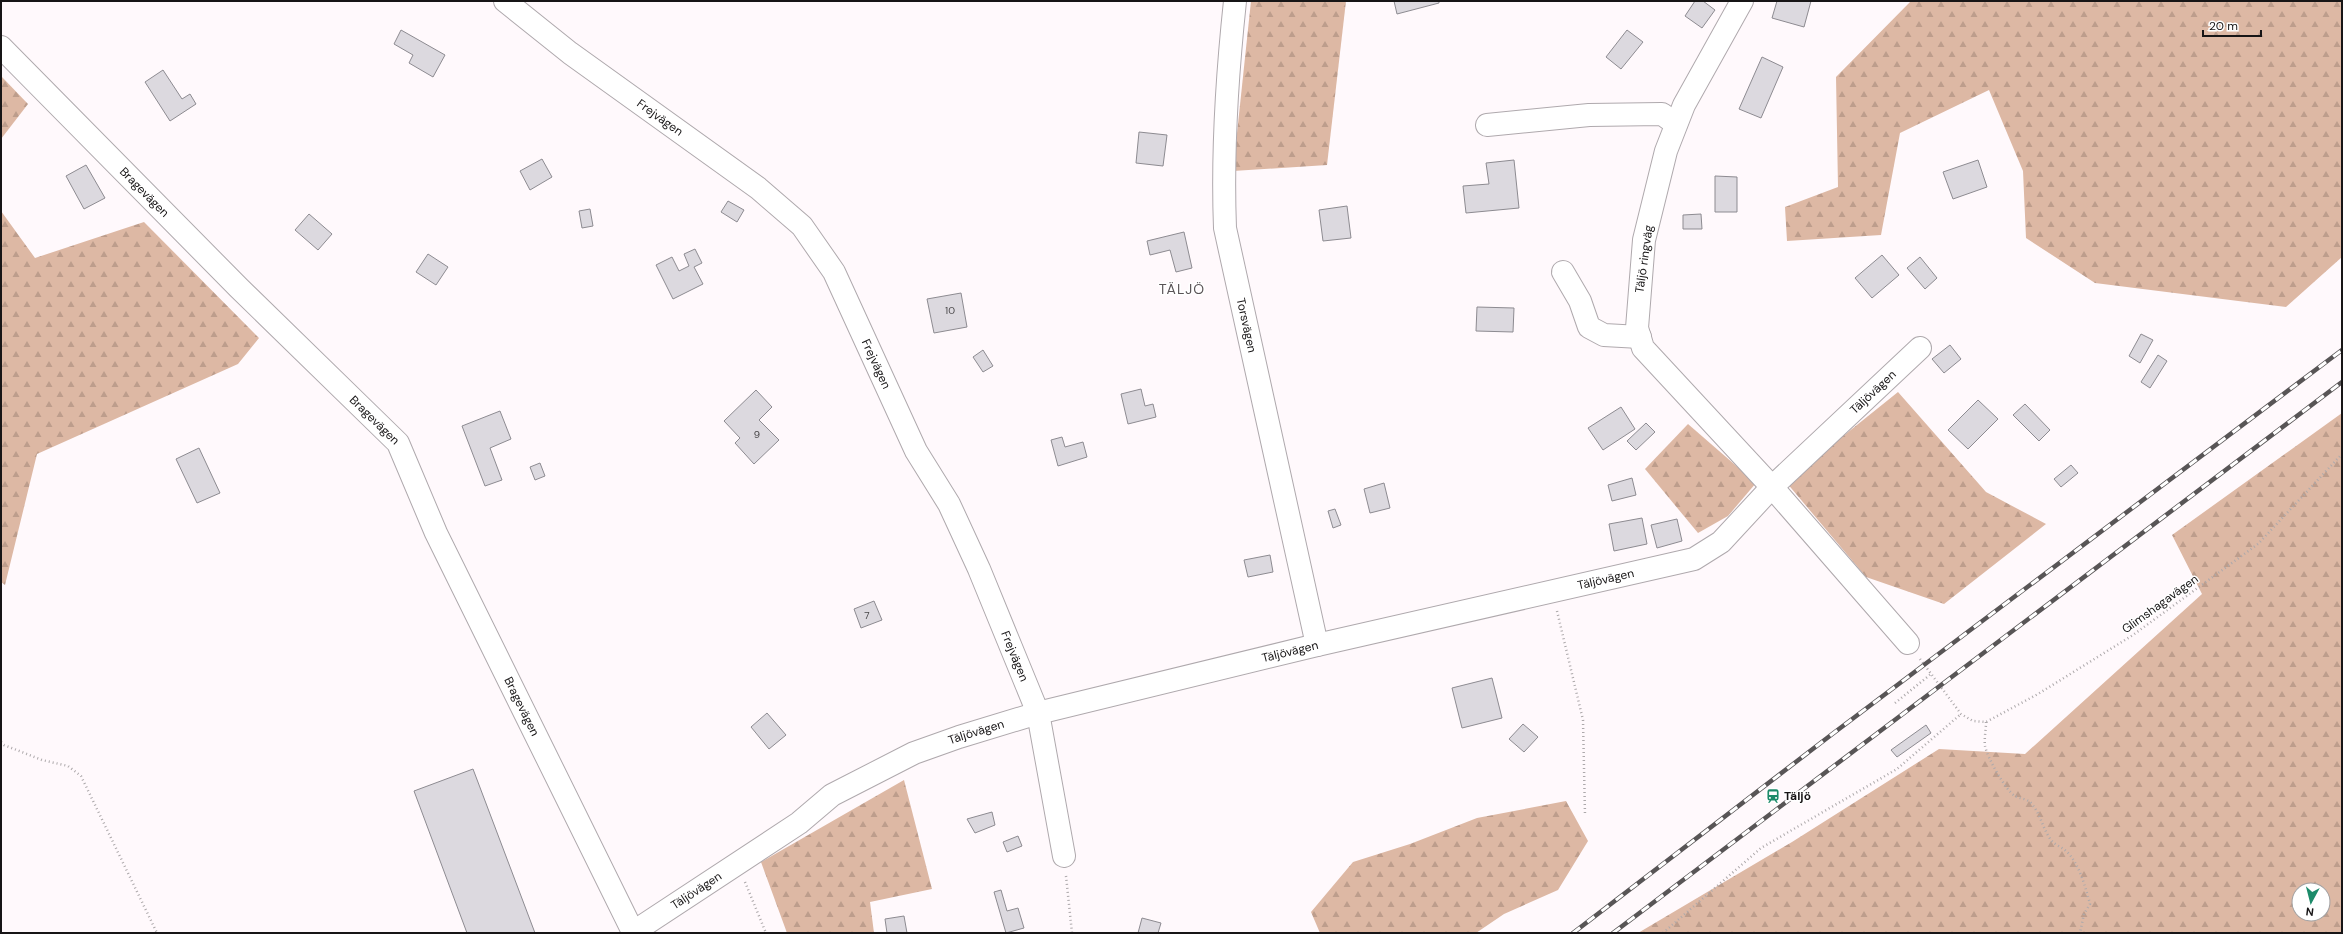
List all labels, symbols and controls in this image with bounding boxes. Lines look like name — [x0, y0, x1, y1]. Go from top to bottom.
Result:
scale bar — [2203, 12, 2261, 38]
text: 20 m — [2209, 18, 2238, 34]
street label: Frejvägen — [634, 96, 686, 140]
street label: Bragevägen — [116, 164, 173, 221]
street label: Täljö ringväg — [1631, 224, 1657, 294]
district label: TÄLJÖ — [1159, 280, 1205, 298]
street label: Torsvägen — [1233, 296, 1260, 354]
house number: 10 — [945, 304, 955, 317]
street label: Frejvägen — [858, 336, 895, 392]
street label: Täljövägen — [1847, 367, 1900, 418]
street label: Bragevägen — [346, 392, 403, 448]
house number: 9 — [754, 428, 760, 441]
street label: Täljövägen — [1576, 565, 1636, 593]
street label: Glimshagavägen — [2119, 571, 2201, 637]
house number: 7 — [864, 609, 870, 622]
street label: Frejvägen — [997, 629, 1032, 684]
street label: Täljövägen — [1260, 637, 1320, 666]
street label: Bragevägen — [500, 674, 543, 739]
street label: Täljövägen — [946, 716, 1006, 748]
station icon: Täljö — [1765, 788, 1781, 804]
place label: Täljö — [1784, 788, 1811, 804]
street label: Täljövägen — [668, 868, 725, 913]
north arrow — [2291, 882, 2331, 922]
text: N — [2305, 904, 2315, 919]

